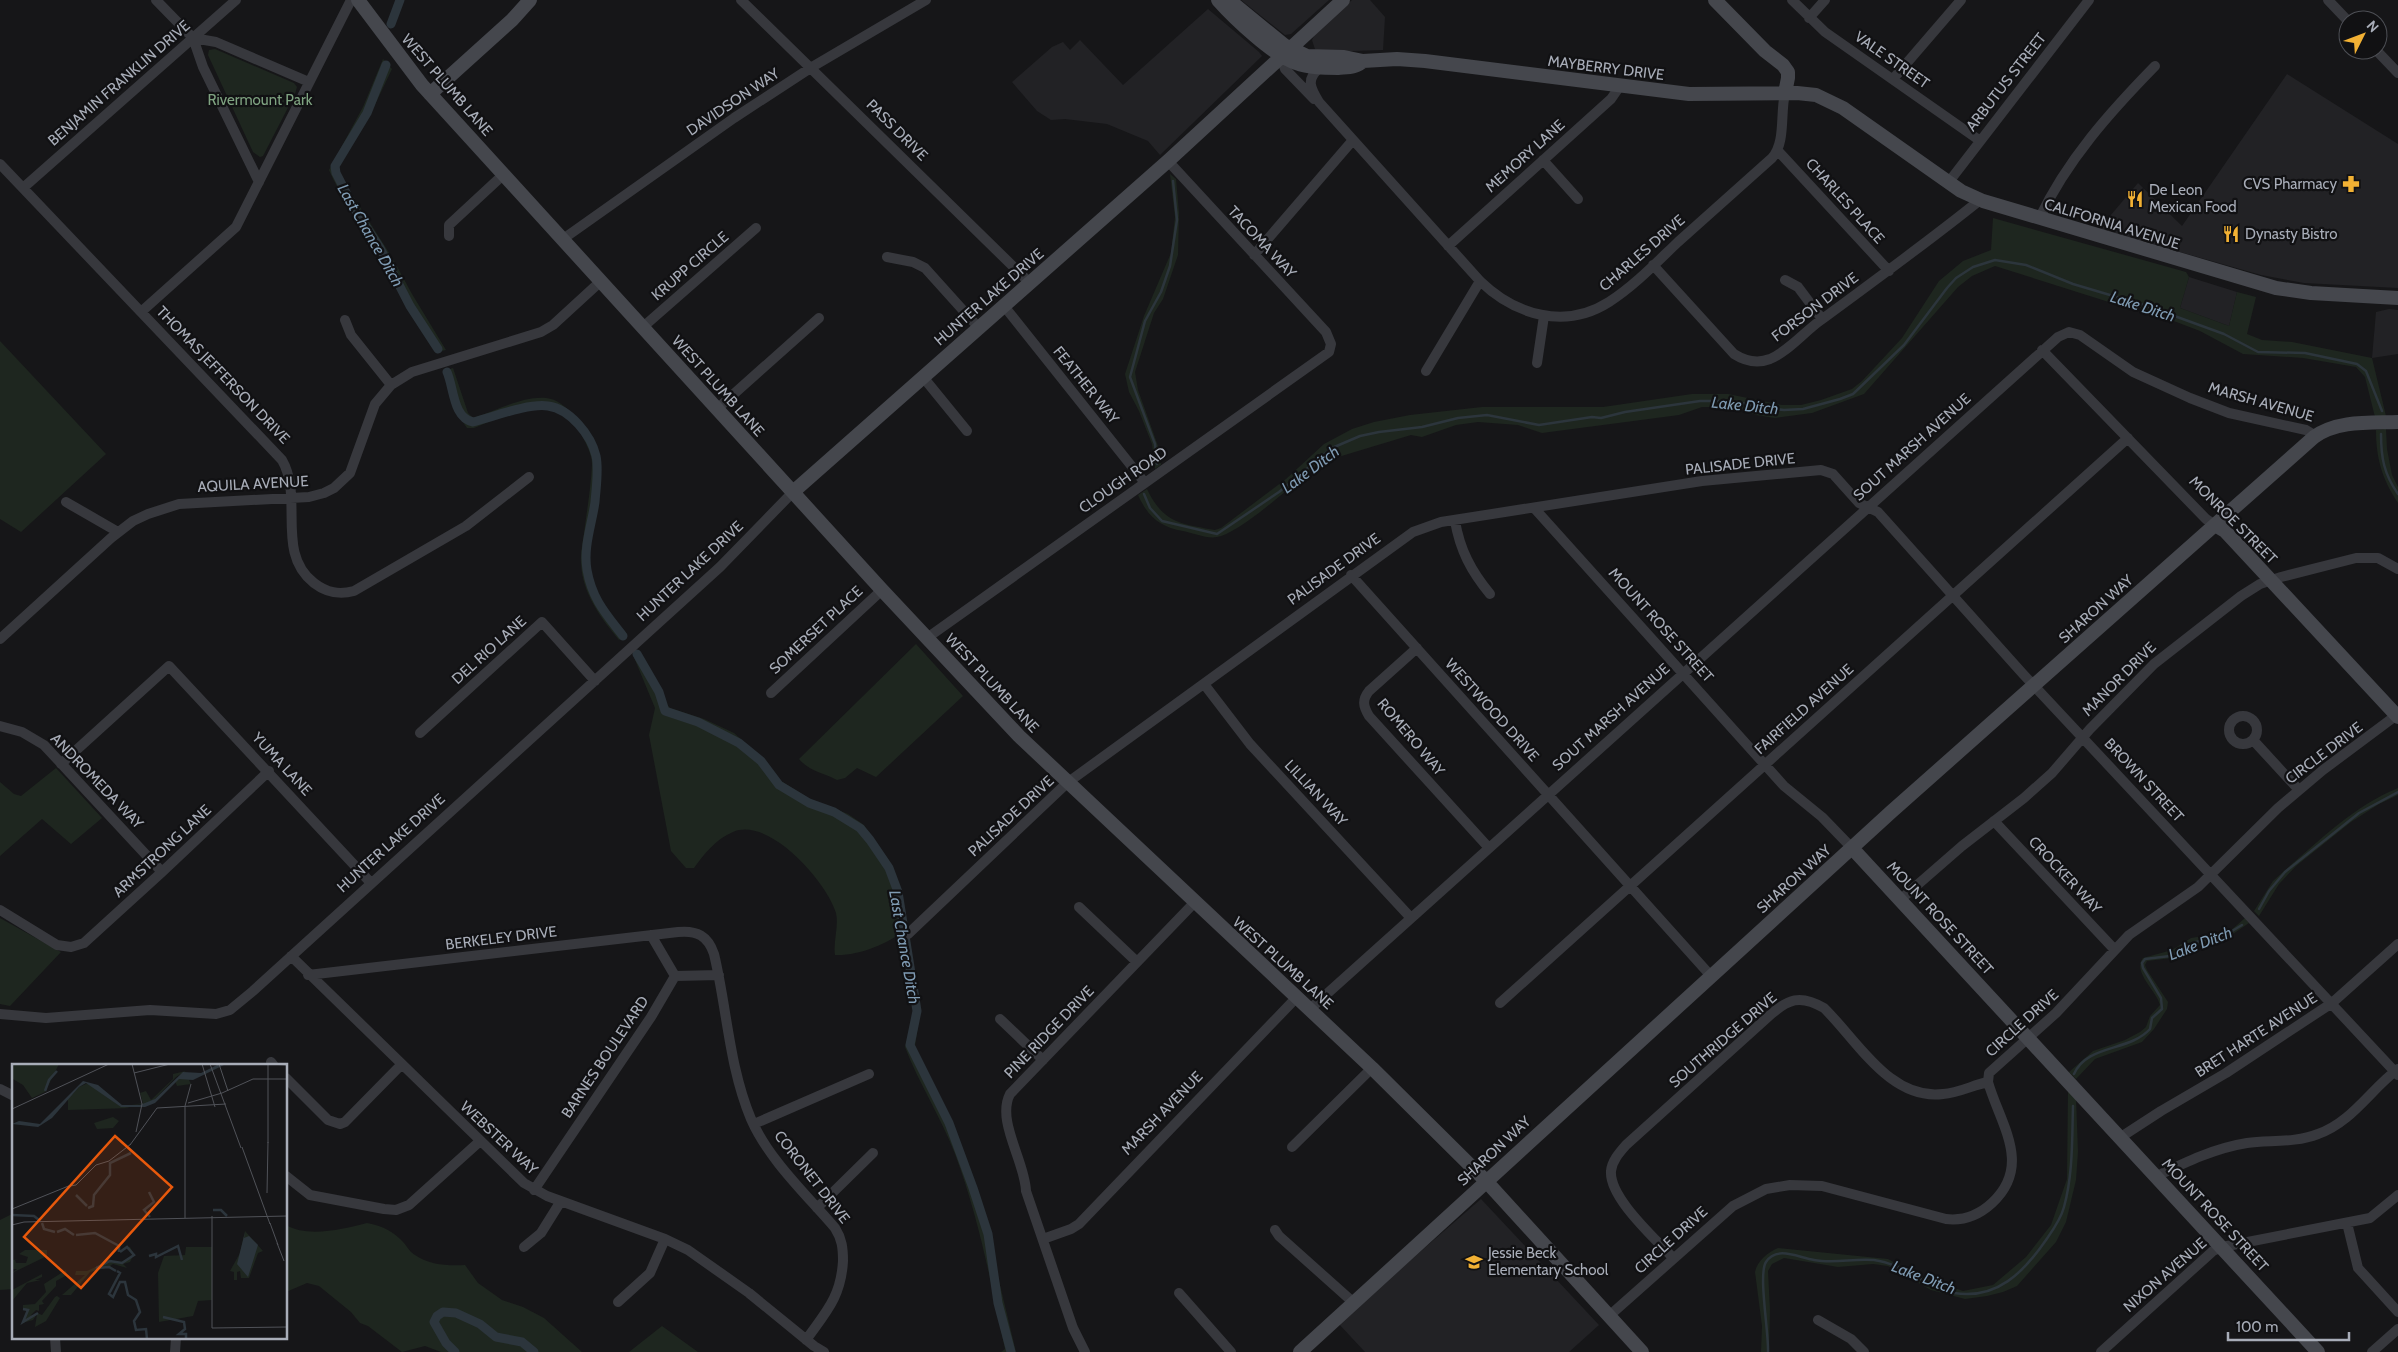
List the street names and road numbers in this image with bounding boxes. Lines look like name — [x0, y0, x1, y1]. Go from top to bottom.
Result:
street label: BENJAMIN FRANKLIN DRIVE — [44, 16, 194, 150]
street label: VALE STREET — [1851, 28, 1933, 92]
street label: ARBUTUS STREET — [1962, 29, 2050, 135]
street label: WEST PLUMB LANE — [398, 30, 496, 140]
street label: MAYBERRY DRIVE — [1547, 52, 1665, 84]
street label: DAVIDSON WAY — [683, 64, 783, 140]
street label: PASS DRIVE — [863, 96, 931, 164]
street label: MEMORY LANE — [1482, 116, 1568, 196]
street label: CHARLES PLACE — [1802, 155, 1888, 247]
street label: CALIFORNIA AVENUE — [2042, 195, 2182, 253]
street label: TACOMA WAY — [1224, 202, 1300, 282]
street label: CHARLES DRIVE — [1596, 211, 1688, 295]
street label: KRUPP CIRCLE — [648, 228, 732, 304]
street label: HUNTER LAKE DRIVE — [931, 245, 1047, 349]
street label: FORSON DRIVE — [1768, 269, 1862, 345]
street label: THOMAS JEFFERSON DRIVE — [153, 302, 293, 448]
street label: WEST PLUMB LANE — [668, 332, 768, 440]
street label: FEATHER WAY — [1049, 343, 1123, 428]
street label: MARSH AVENUE — [2206, 378, 2316, 426]
street label: SOUT MARSH AVENUE — [1850, 390, 1974, 504]
street label: CLOUGH ROAD — [1075, 443, 1171, 517]
street label: PALISADE DRIVE — [1684, 449, 1796, 479]
street label: AQUILA AVENUE — [197, 472, 309, 496]
street label: MONROE STREET — [2185, 472, 2281, 568]
street label: HUNTER LAKE DRIVE — [633, 517, 747, 625]
street label: PALISADE DRIVE — [1284, 529, 1384, 609]
street label: MOUNT ROSE STREET — [1605, 564, 1717, 686]
street label: SHARON WAY — [2055, 571, 2137, 647]
street label: SOMERSET PLACE — [766, 582, 866, 678]
street label: DEL RIO LANE — [448, 612, 530, 688]
street label: WEST PLUMB LANE — [941, 630, 1043, 736]
street label: MANOR DRIVE — [2078, 638, 2160, 720]
street label: WESTWOOD DRIVE — [1441, 655, 1543, 765]
street label: SOUT MARSH AVENUE — [1549, 660, 1673, 774]
street label: FAIRFIELD AVENUE — [1751, 660, 1857, 758]
street label: ROMERO WAY — [1373, 695, 1449, 780]
street label: CIRCLE DRIVE — [2282, 718, 2366, 788]
street label: YUMA LANE — [248, 728, 316, 799]
street label: ANDROMEDA WAY — [47, 730, 147, 833]
street label: BROWN STREET — [2101, 734, 2187, 826]
street label: LILLIAN WAY — [1281, 756, 1351, 830]
street label: PALISADE DRIVE — [964, 772, 1058, 860]
street label: HUNTER LAKE DRIVE — [333, 790, 449, 896]
street label: ARMSTRONG LANE — [109, 801, 215, 901]
street label: CROCKER WAY — [2025, 833, 2106, 918]
street label: SHARON WAY — [1753, 841, 1835, 917]
street label: MOUNT ROSE STREET — [1883, 858, 1997, 978]
street label: WEST PLUMB LANE — [1229, 913, 1337, 1013]
street label: BERKELEY DRIVE — [444, 922, 558, 954]
street label: PINE RIDGE DRIVE — [1000, 982, 1098, 1082]
street label: CIRCLE DRIVE — [1982, 986, 2062, 1060]
street label: SOUTHRIDGE DRIVE — [1666, 988, 1780, 1092]
street label: BRET HARTE AVENUE — [2192, 989, 2320, 1081]
street label: BARNES BOULEVARD — [558, 993, 653, 1121]
street label: MARSH AVENUE — [1118, 1068, 1206, 1158]
street label: WEBSTER WAY — [457, 1098, 542, 1179]
street label: SHARON WAY — [1454, 1112, 1535, 1189]
street label: CORONET DRIVE — [770, 1127, 854, 1227]
street label: MOUNT ROSE STREET — [2158, 1155, 2272, 1275]
street label: CIRCLE DRIVE — [1631, 1203, 1711, 1277]
street label: NIXON AVENUE — [2120, 1234, 2210, 1316]

